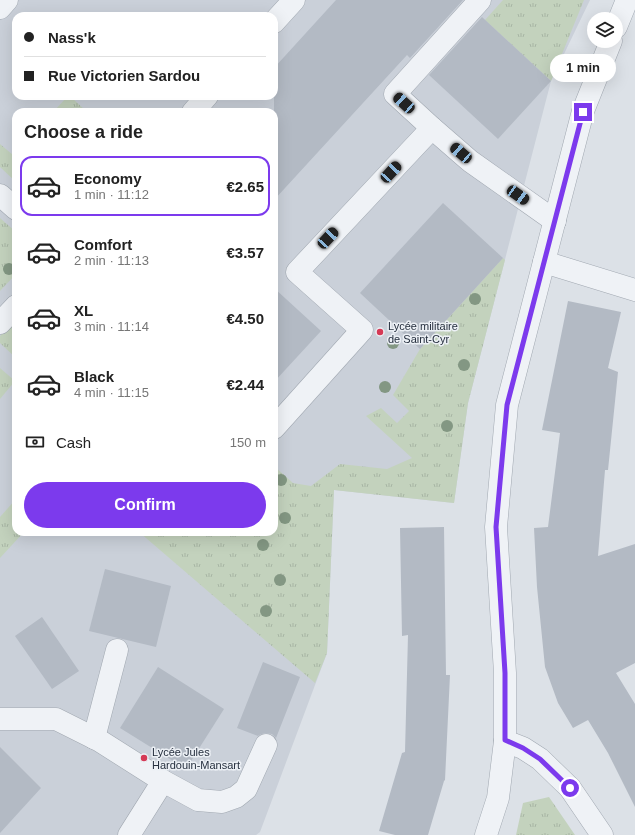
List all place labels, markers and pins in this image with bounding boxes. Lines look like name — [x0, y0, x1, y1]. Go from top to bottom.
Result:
place label: Lycée militaire de Saint-Cyr — [388, 320, 458, 345]
marker: Lycée militaire de Saint-Cyr — [375, 327, 385, 337]
place label: Lycée Jules Hardouin-Mansart — [152, 746, 240, 771]
marker: Lycée Jules Hardouin-Mansart — [139, 753, 149, 763]

